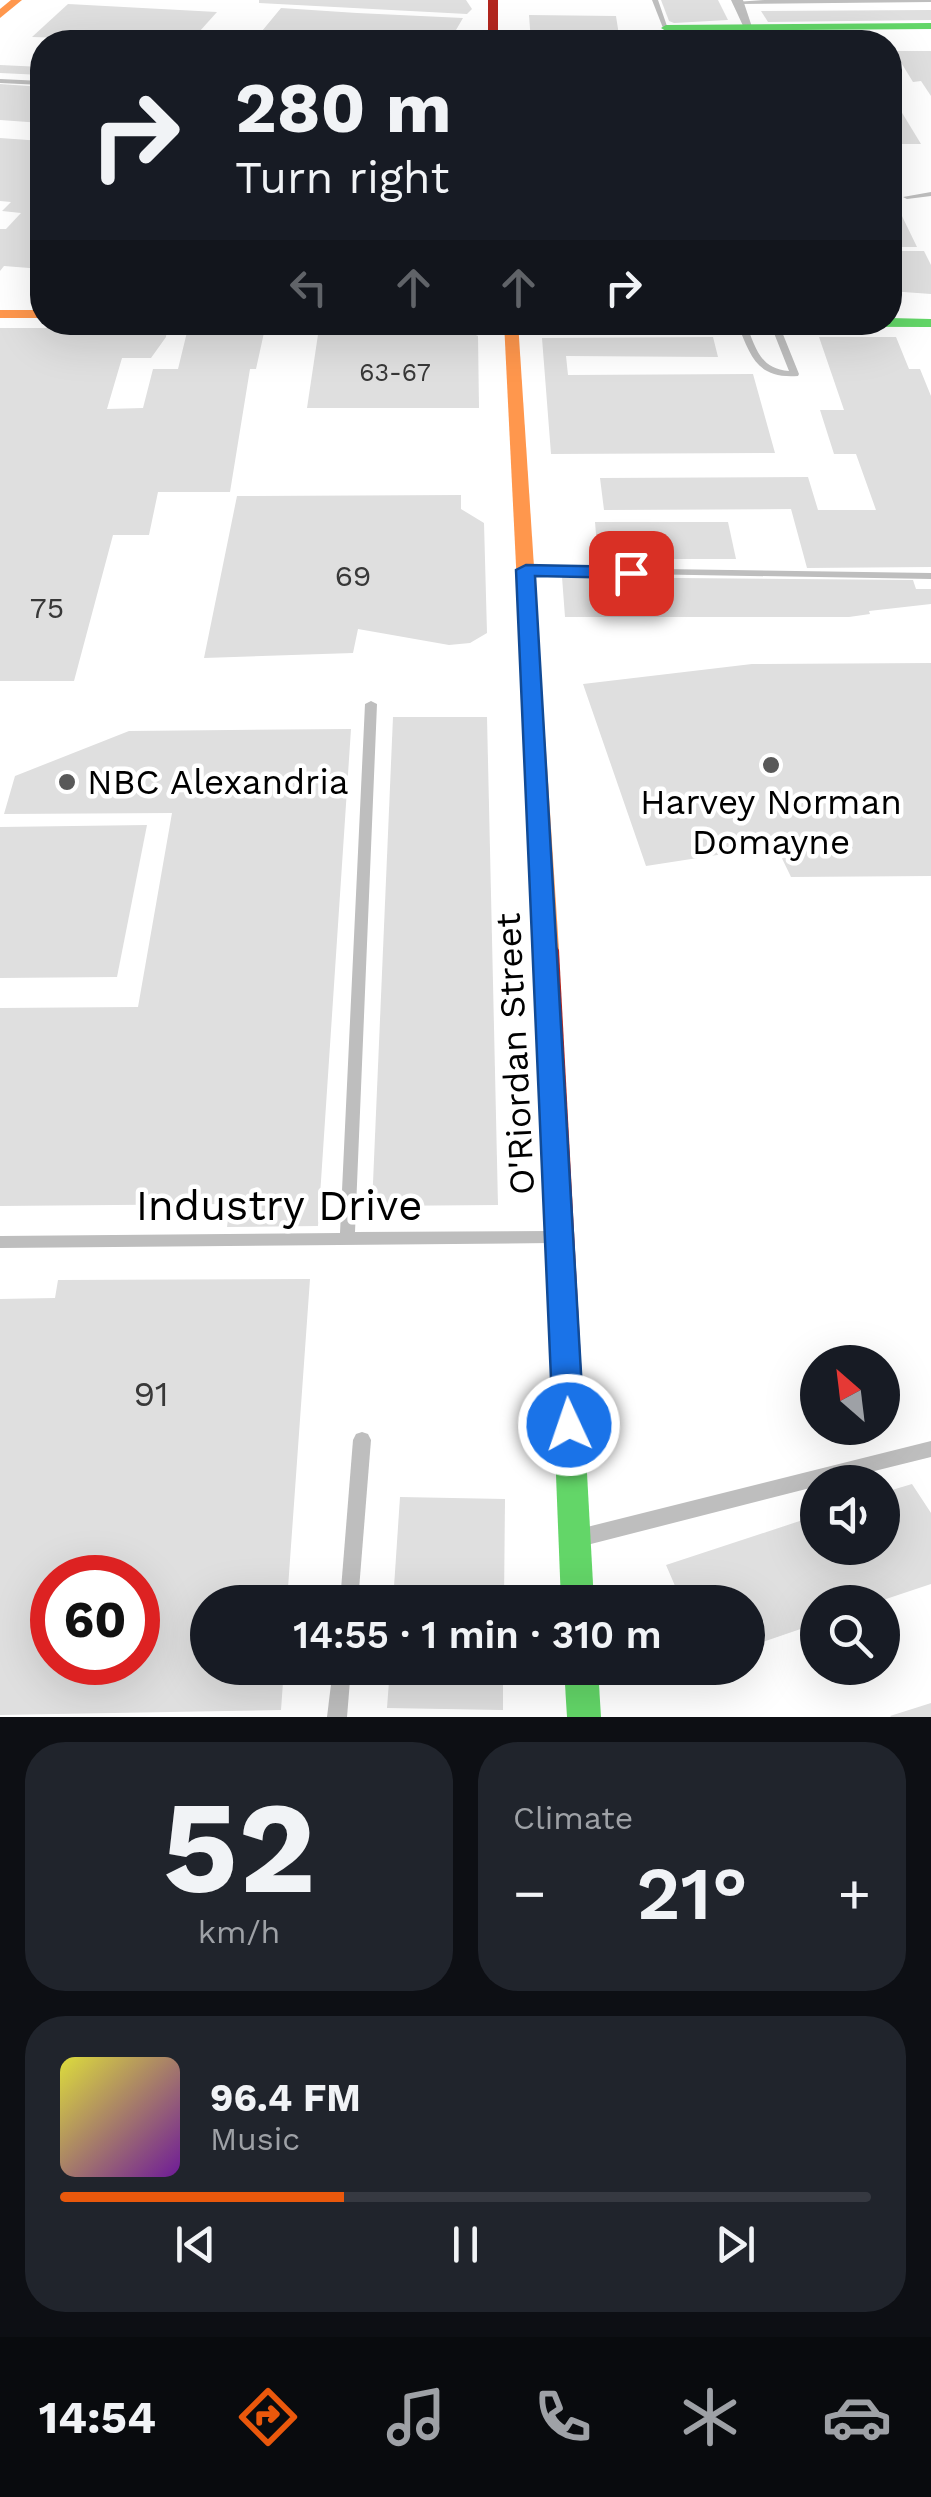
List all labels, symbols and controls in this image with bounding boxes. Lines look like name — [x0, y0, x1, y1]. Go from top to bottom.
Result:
text: 280 m — [235, 67, 452, 149]
icon: right — [70, 70, 200, 200]
text: Turn right — [235, 151, 449, 204]
icon: left — [281, 260, 336, 315]
icon: ahead — [386, 260, 441, 315]
icon: ahead — [491, 260, 546, 315]
icon: right — [596, 260, 651, 315]
house number: 63-67 — [359, 358, 431, 387]
pin — [589, 531, 674, 616]
icon: arrive — [604, 546, 659, 601]
house number: 69 — [335, 558, 371, 593]
house number: 75 — [30, 590, 64, 625]
marker: Harvey Norman Domayne — [760, 754, 782, 776]
place label: NBC Alexandria — [87, 761, 349, 803]
marker: NBC Alexandria — [56, 771, 78, 793]
place label: Harvey Norman Domayne — [640, 781, 902, 863]
street label: O'Riordan Street — [487, 912, 543, 1196]
street label: Industry Drive — [136, 1181, 422, 1230]
north arrow — [800, 1345, 900, 1445]
map controls — [800, 1345, 900, 1685]
house number: 91 — [133, 1373, 169, 1415]
position arrow — [517, 1373, 621, 1477]
button: sound — [800, 1465, 900, 1565]
speed limit sign: 60 — [30, 1555, 160, 1685]
button: search — [800, 1585, 900, 1685]
text: 14:55 · 1 min · 310 m — [293, 1613, 662, 1657]
text: 52 — [162, 1771, 316, 1924]
text: Climate — [513, 1799, 633, 1837]
text: 21° — [636, 1849, 748, 1937]
text: − — [513, 1861, 546, 1925]
text: + — [838, 1861, 871, 1925]
text: km/h — [198, 1913, 280, 1951]
text: 96.4 FM — [210, 2076, 361, 2120]
text: Music — [210, 2120, 300, 2158]
icon: previous — [168, 2217, 223, 2272]
icon: pause — [438, 2217, 493, 2272]
icon: next — [708, 2217, 763, 2272]
icon: directions — [233, 2382, 303, 2452]
icon: music — [381, 2382, 451, 2452]
icon: phone — [528, 2382, 598, 2452]
icon: climate — [675, 2382, 745, 2452]
icon: car — [822, 2382, 892, 2452]
text: 14:54 — [39, 2391, 156, 2444]

